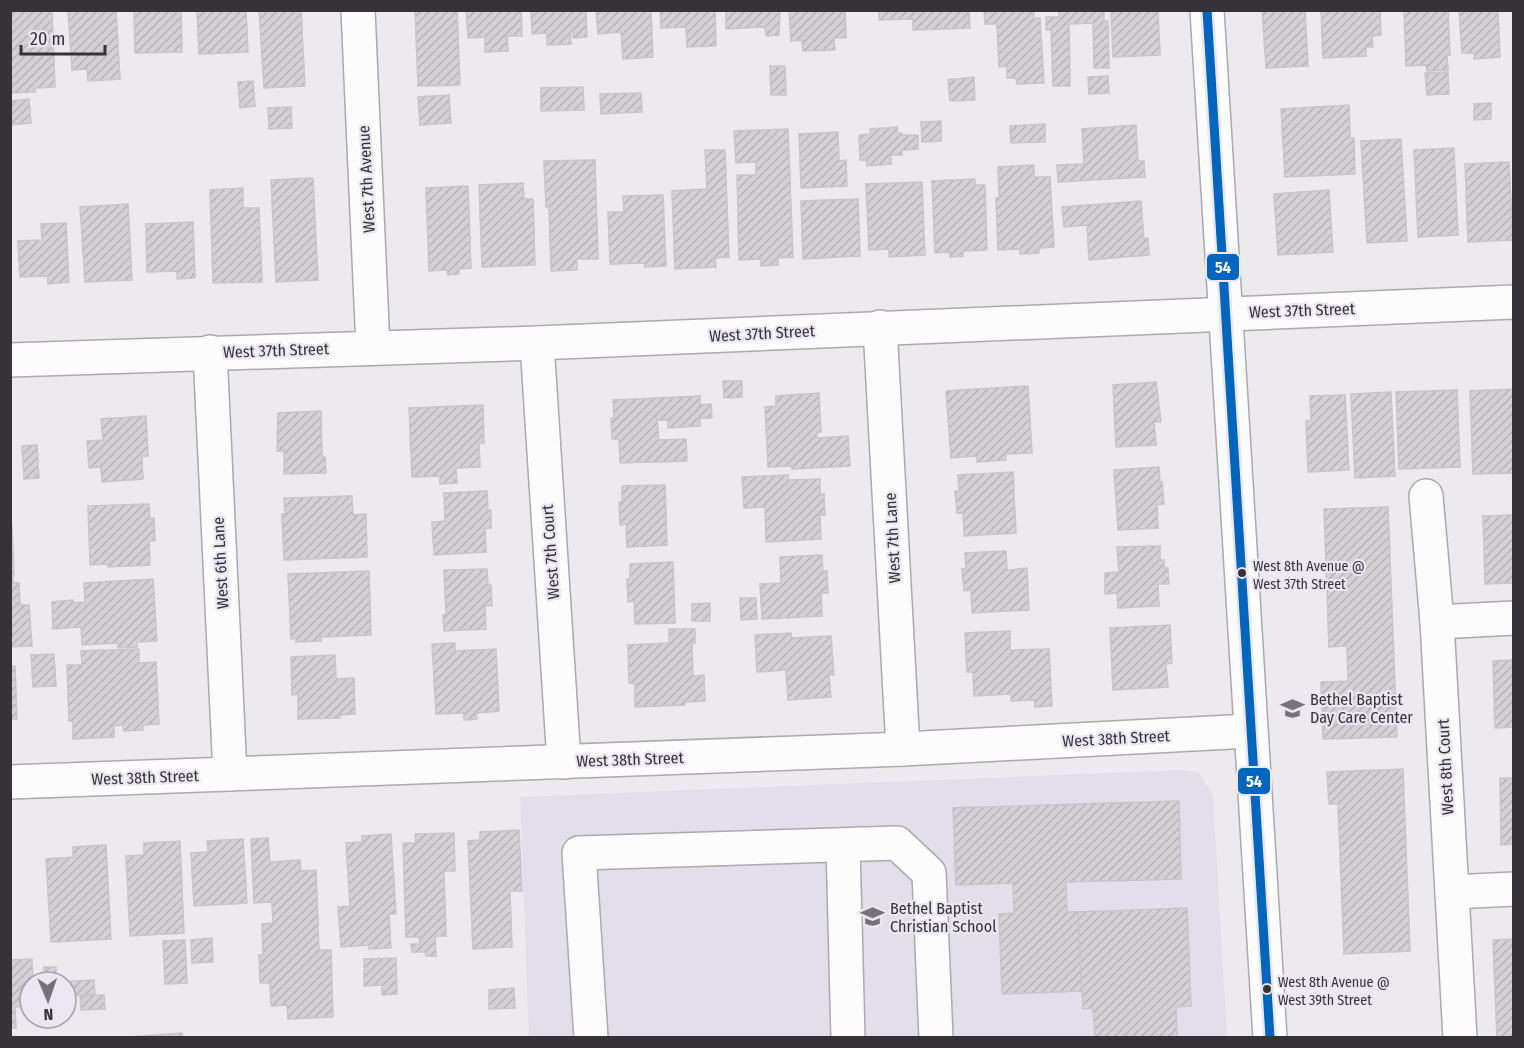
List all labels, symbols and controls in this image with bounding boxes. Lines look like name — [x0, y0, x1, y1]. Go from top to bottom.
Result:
scale bar — [21, 18, 105, 56]
text: 20 m — [30, 28, 65, 50]
street label: West 7th Avenue — [354, 125, 379, 233]
line badge: 54 — [1206, 253, 1240, 281]
text: 54 — [1215, 258, 1231, 277]
street label: West 37th Street — [1249, 299, 1356, 322]
street label: West 37th Street — [709, 321, 816, 346]
street label: West 37th Street — [223, 339, 330, 362]
street label: West 7th Lane — [881, 492, 904, 584]
street label: West 7th Court — [538, 503, 563, 600]
street label: West 6th Lane — [209, 516, 232, 609]
place label: West 8th Avenue @ West 37th Street — [1253, 558, 1365, 593]
marker: West 8th Avenue @ West 37th Street — [1236, 567, 1248, 579]
place label: Bethel Baptist Day Care Center — [1310, 690, 1413, 727]
school or university icon: Bethel Baptist Day Care Center — [1279, 695, 1305, 721]
street label: West 8th Court — [1433, 718, 1458, 816]
street label: West 38th Street — [1062, 726, 1171, 751]
street label: West 38th Street — [576, 748, 685, 771]
street label: West 38th Street — [91, 766, 200, 789]
line badge: 54 — [1237, 767, 1271, 795]
text: 54 — [1246, 772, 1262, 791]
place label: Bethel Baptist Christian School — [890, 899, 996, 936]
school or university icon: Bethel Baptist Christian School — [859, 904, 885, 930]
north arrow — [18, 970, 78, 1030]
place label: West 8th Avenue @ West 39th Street — [1278, 974, 1390, 1009]
marker: West 8th Avenue @ West 39th Street — [1261, 983, 1273, 995]
text: N — [43, 1005, 54, 1024]

